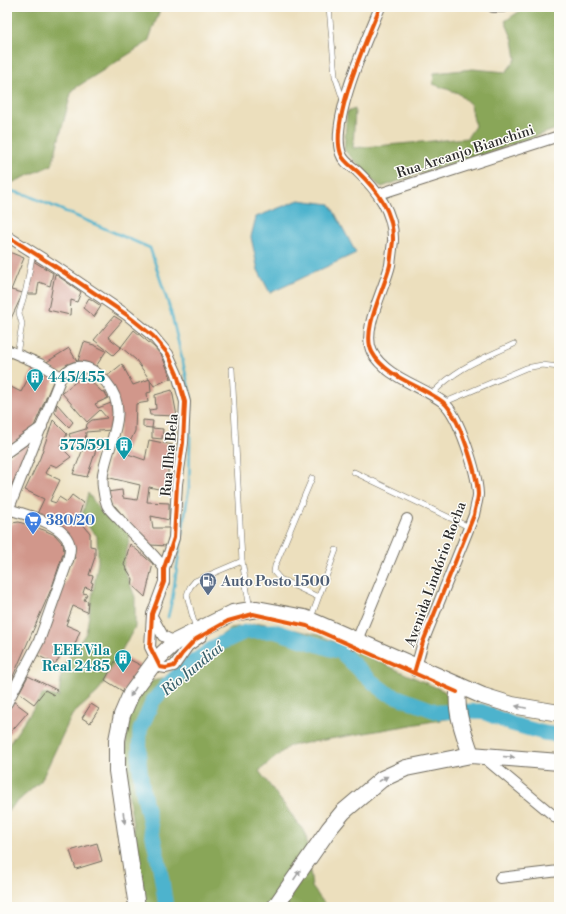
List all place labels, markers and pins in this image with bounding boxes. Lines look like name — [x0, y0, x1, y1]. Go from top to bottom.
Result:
building icon: 445/455 — [25, 367, 45, 392]
place label: 445/455 — [48, 369, 105, 387]
building icon: 575/591 — [114, 435, 134, 460]
place label: 575/591 — [60, 437, 111, 455]
supermarket icon: 380/20 — [23, 510, 43, 535]
place label: 380/20 — [46, 512, 95, 530]
fuel station icon: Auto Posto 1500 — [198, 571, 218, 596]
place label: Auto Posto 1500 — [220, 573, 330, 591]
place label: EEE Vila Real 2485 — [42, 642, 110, 676]
building icon: EEE Vila Real 2485 — [113, 648, 133, 673]

